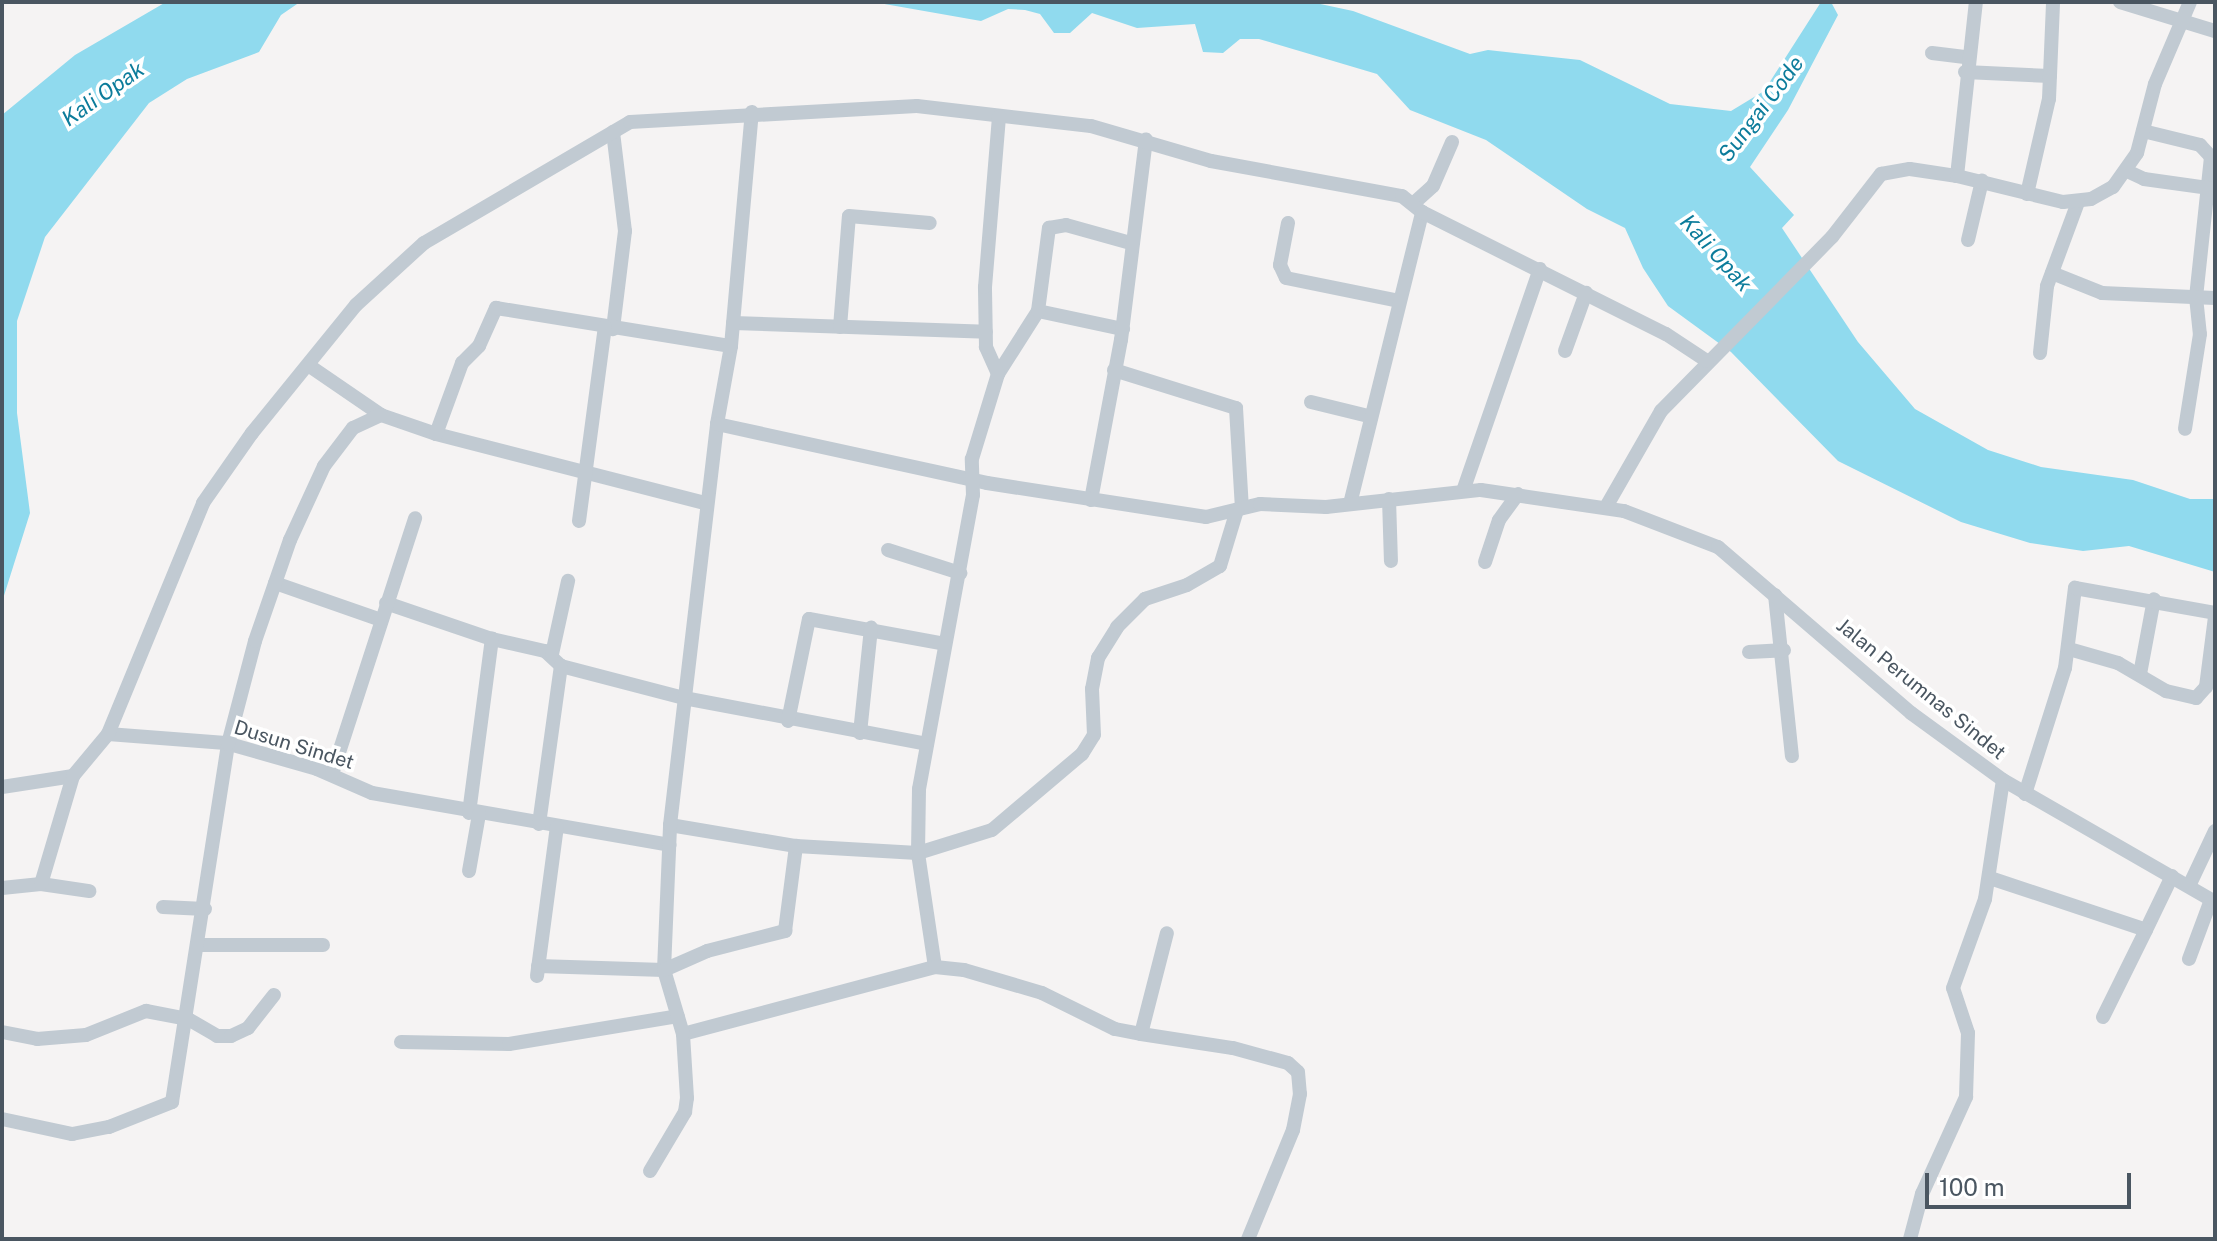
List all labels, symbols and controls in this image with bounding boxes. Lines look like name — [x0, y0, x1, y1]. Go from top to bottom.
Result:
water label: Sungai Code — [1713, 51, 1809, 167]
water label: Kali Opak — [57, 56, 149, 132]
water label: Kali Opak — [1675, 209, 1757, 297]
street label: Jalan Perumnas Sindet — [1831, 613, 2011, 765]
street label: Dusun Sindet — [231, 715, 357, 775]
scale bar — [1929, 1157, 2135, 1207]
text: 100 m — [1939, 1173, 2005, 1201]

